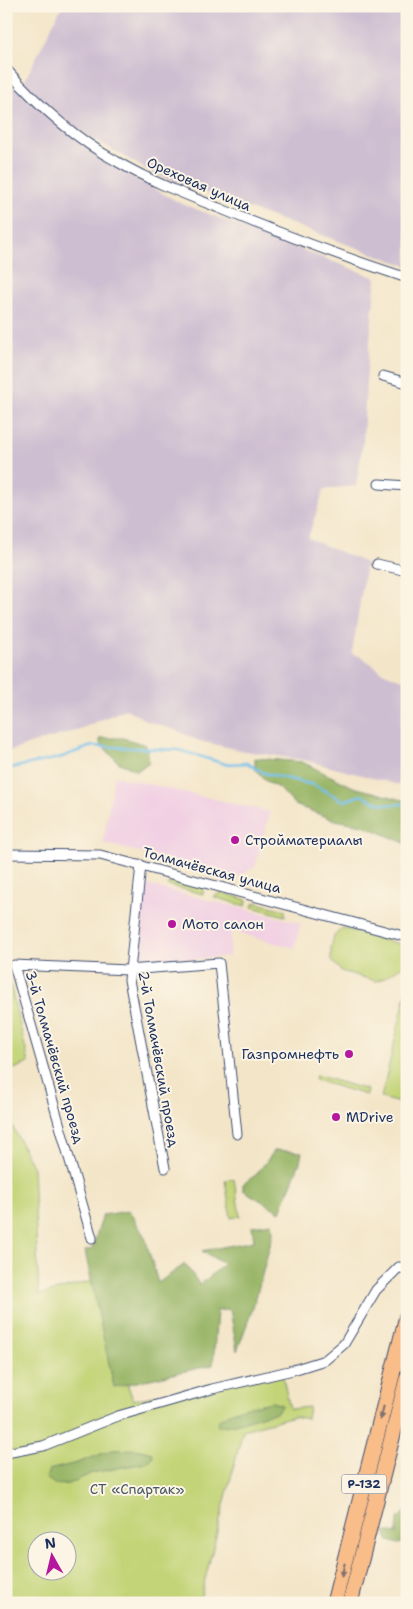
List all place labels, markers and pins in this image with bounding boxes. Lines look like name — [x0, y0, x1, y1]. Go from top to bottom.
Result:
place label: Стройматериалы — [245, 831, 363, 849]
marker: Стройматериалы — [229, 834, 241, 846]
place label: Мото салон — [182, 915, 264, 933]
marker: Мото салон — [166, 918, 178, 930]
place label: Газпромнефть — [241, 1045, 339, 1063]
marker: Газпромнефть — [343, 1048, 355, 1060]
place label: MDrive — [346, 1108, 394, 1126]
marker: MDrive — [330, 1111, 342, 1123]

